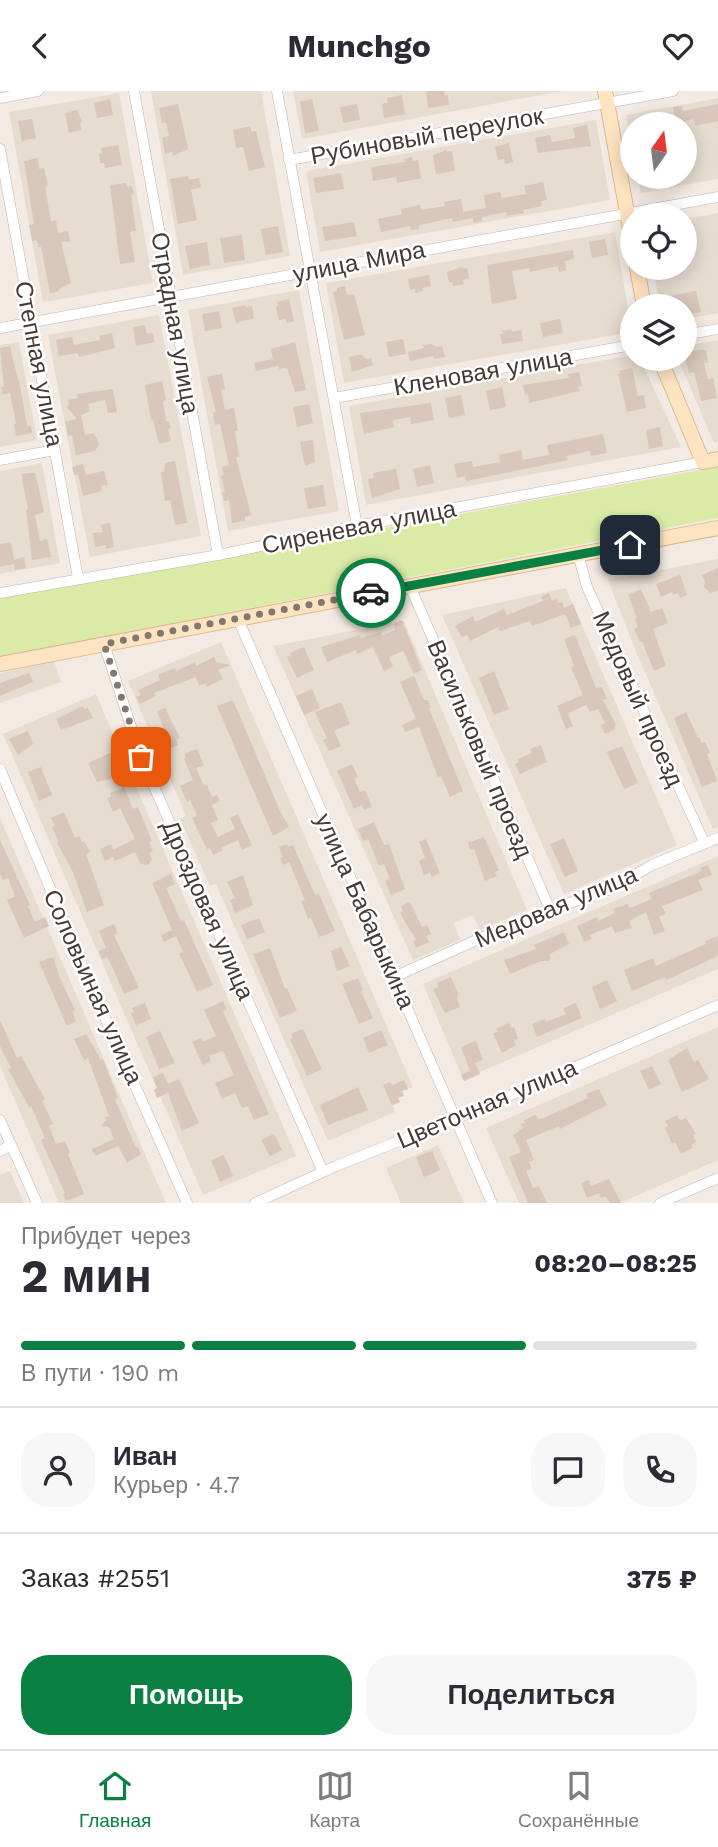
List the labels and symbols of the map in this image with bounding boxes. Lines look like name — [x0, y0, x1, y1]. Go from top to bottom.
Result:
street label: Рубиновый переулок — [308, 102, 546, 170]
north arrow — [620, 112, 696, 189]
street label: Отрадная улица — [145, 230, 205, 417]
street label: улица Мира — [290, 235, 428, 289]
street label: Степная улица — [9, 279, 69, 450]
street label: Кленовая улица — [391, 342, 575, 401]
street label: Сиреневая улица — [260, 494, 459, 560]
pin — [600, 515, 660, 575]
courier — [336, 558, 406, 628]
street label: Медовый проезд — [587, 607, 689, 791]
street label: Васильковый проезд — [421, 636, 539, 862]
pin — [111, 727, 171, 787]
street label: улица Бабарыкина — [309, 809, 421, 1014]
street label: Дроздовая улица — [156, 816, 260, 1005]
street label: Медовая улица — [471, 860, 642, 954]
street label: Соловьиная улица — [37, 885, 149, 1089]
street label: Цветочная улица — [393, 1053, 582, 1155]

